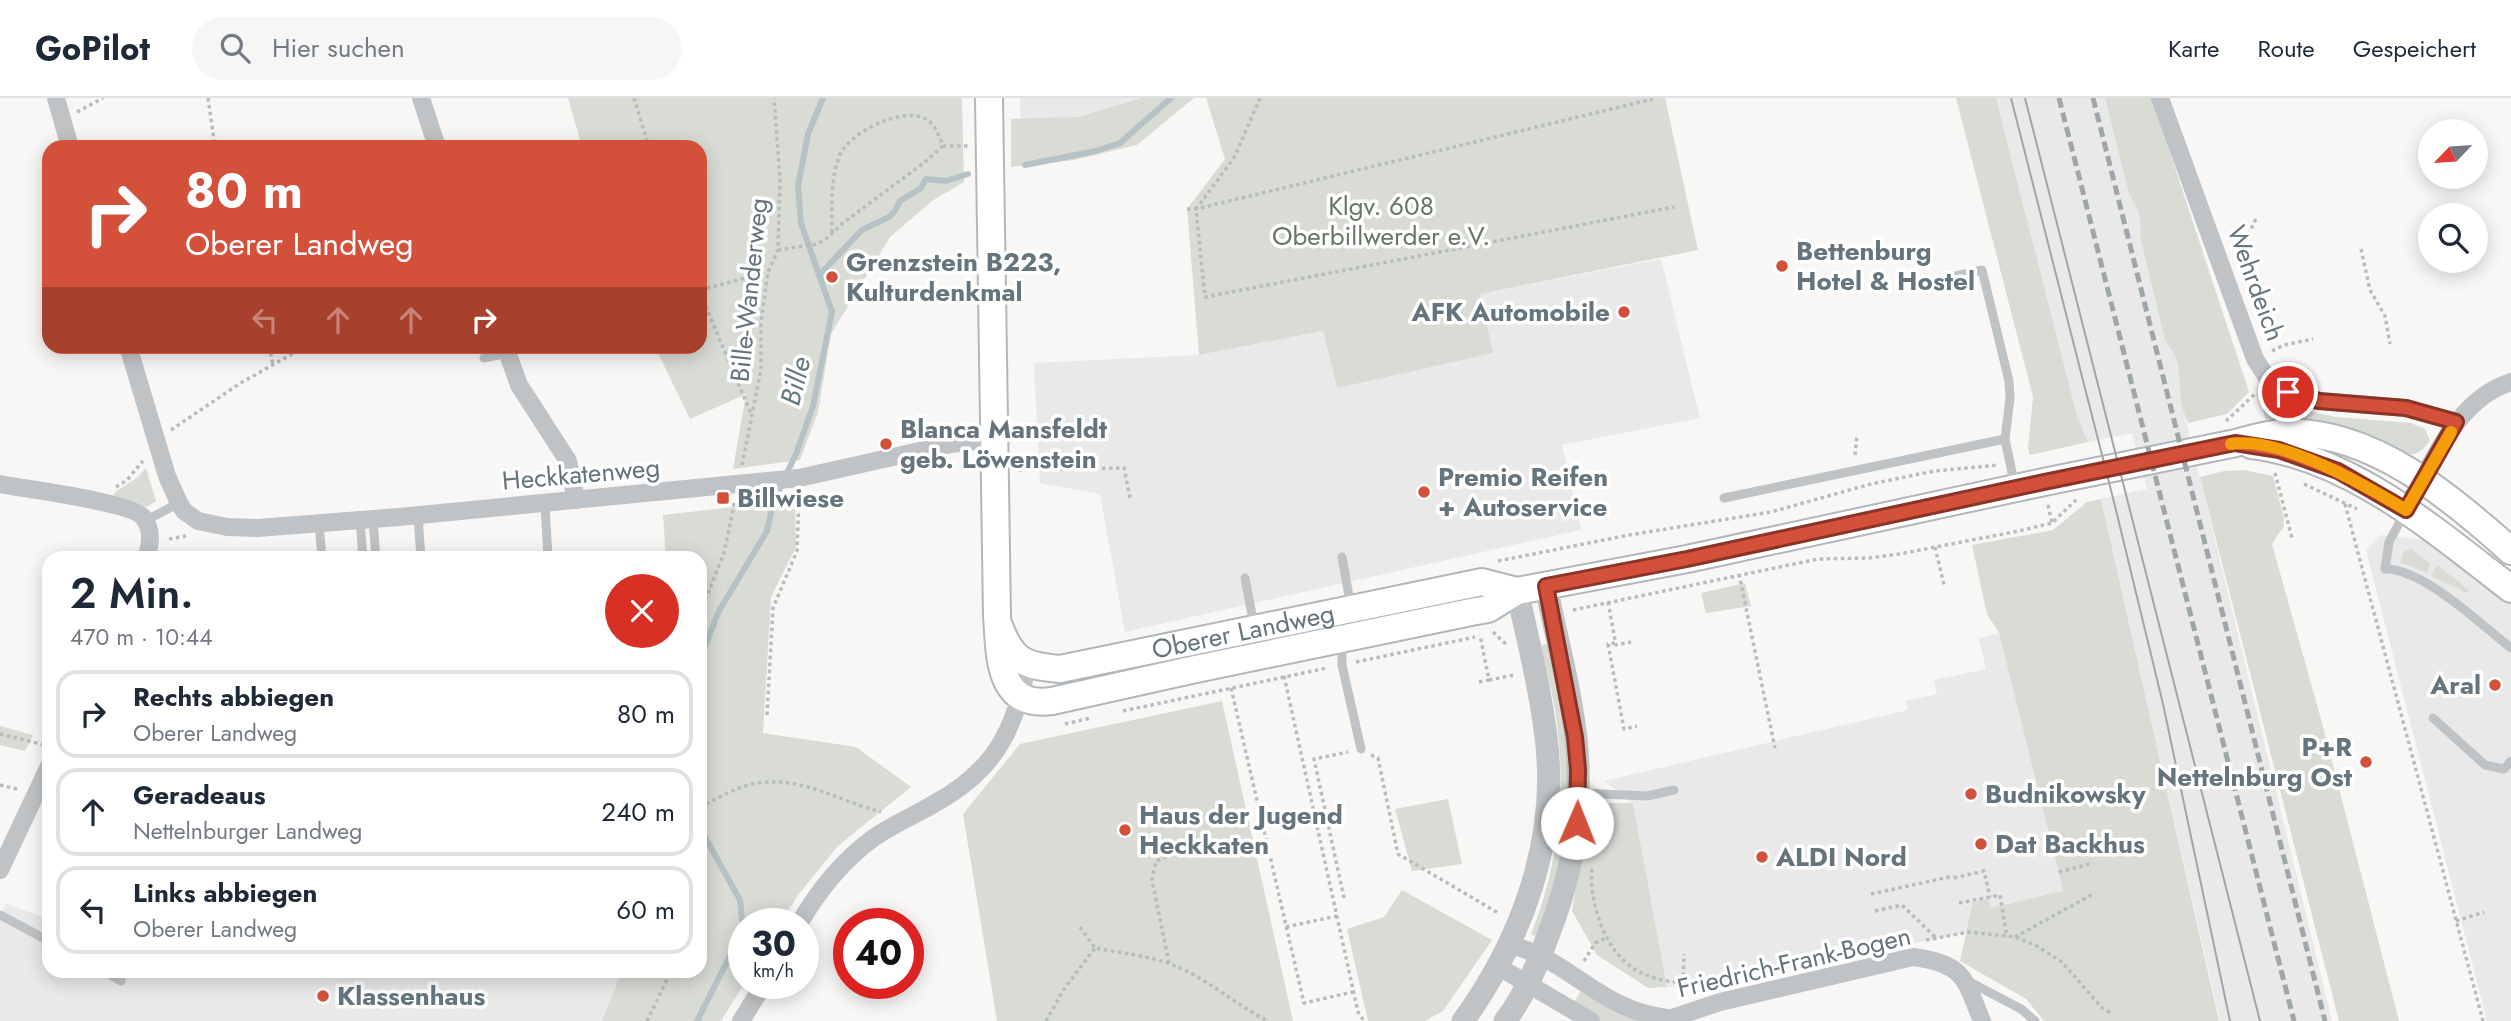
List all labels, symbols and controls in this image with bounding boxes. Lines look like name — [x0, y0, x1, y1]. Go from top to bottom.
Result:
search box — [192, 17, 682, 80]
text: GoPilot — [35, 25, 150, 72]
icon: search — [216, 29, 254, 67]
text: Hier suchen — [272, 29, 405, 67]
text: Karte — [2168, 31, 2219, 66]
text: Route — [2257, 31, 2315, 66]
text: Gespeichert — [2353, 31, 2476, 66]
north arrow — [2418, 119, 2488, 189]
map controls — [2418, 119, 2488, 273]
text: 80 m — [185, 156, 303, 226]
icon: right — [70, 168, 161, 259]
park label: Klgv. 608 Oberbillwerder e.V. — [1272, 187, 1490, 255]
street label: Bille-Wanderweg — [720, 196, 778, 384]
button: search — [2418, 203, 2488, 273]
street label: Wehrdeich — [2218, 220, 2294, 346]
text: Oberer Landweg — [185, 221, 413, 267]
place label: Bettenburg Hotel & Hostel — [1796, 232, 1975, 300]
place label: Grenzstein B223, Kulturdenkmal — [846, 243, 1061, 311]
marker: Bettenburg Hotel & Hostel — [1774, 258, 1790, 274]
marker: Grenzstein B223, Kulturdenkmal — [824, 269, 840, 285]
place label: AFK Automobile — [1411, 293, 1610, 331]
icon: left — [246, 301, 284, 339]
icon: ahead — [319, 301, 357, 339]
icon: ahead — [392, 301, 430, 339]
icon: right — [465, 301, 503, 339]
marker: AFK Automobile — [1616, 304, 1632, 320]
water label: Bille — [770, 353, 821, 410]
pin — [2258, 362, 2318, 422]
icon: arrive — [2269, 373, 2307, 411]
place label: Blanca Mansfeldt geb. Löwenstein — [900, 410, 1108, 478]
marker: Blanca Mansfeldt geb. Löwenstein — [878, 436, 894, 452]
street label: Heckkatenweg — [500, 448, 662, 500]
place label: Premio Reifen + Autoservice — [1438, 458, 1608, 526]
place label: Billwiese — [737, 479, 844, 517]
marker: Premio Reifen + Autoservice — [1416, 484, 1432, 500]
marker: Billwiese — [715, 490, 731, 506]
text: 2 Min. — [70, 563, 193, 624]
button: close — [605, 574, 679, 648]
street label: Oberer Landweg — [1148, 594, 1338, 669]
text: 470 m · 10:44 — [70, 620, 213, 654]
place label: Aral — [2429, 666, 2481, 704]
marker: Aral — [2487, 677, 2503, 693]
text: Rechts abbiegen — [133, 678, 334, 716]
icon: right — [74, 695, 112, 733]
text: 80 m — [617, 695, 675, 733]
text: Oberer Landweg — [133, 716, 297, 750]
place label: P+R Nettelnburg Ost — [2157, 728, 2353, 796]
marker: P+R Nettelnburg Ost — [2358, 754, 2374, 770]
place label: Budnikowsky — [1985, 775, 2146, 813]
text: Geradeaus — [133, 776, 266, 814]
position arrow — [1540, 786, 1614, 860]
marker: Budnikowsky — [1963, 786, 1979, 802]
icon: ahead — [74, 793, 112, 831]
text: 240 m — [601, 793, 675, 831]
place label: Haus der Jugend Heckkaten — [1139, 796, 1343, 864]
text: Nettelnburger Landweg — [133, 814, 362, 848]
marker: Haus der Jugend Heckkaten — [1117, 822, 1133, 838]
place label: Dat Backhus — [1995, 825, 2145, 863]
marker: Dat Backhus — [1973, 836, 1989, 852]
place label: ALDI Nord — [1775, 838, 1907, 876]
marker: ALDI Nord — [1754, 849, 1770, 865]
text: Links abbiegen — [133, 874, 317, 912]
icon: left — [74, 891, 112, 929]
text: 60 m — [616, 891, 675, 929]
speed limit sign: 40 — [833, 908, 924, 999]
text: Oberer Landweg — [133, 912, 297, 946]
street label: Friedrich-Frank-Bogen — [1673, 917, 1915, 1007]
text: 30 — [751, 919, 796, 969]
text: km/h — [753, 958, 794, 984]
place label: Klassenhaus — [337, 977, 486, 1015]
marker: Klassenhaus — [315, 988, 331, 1004]

